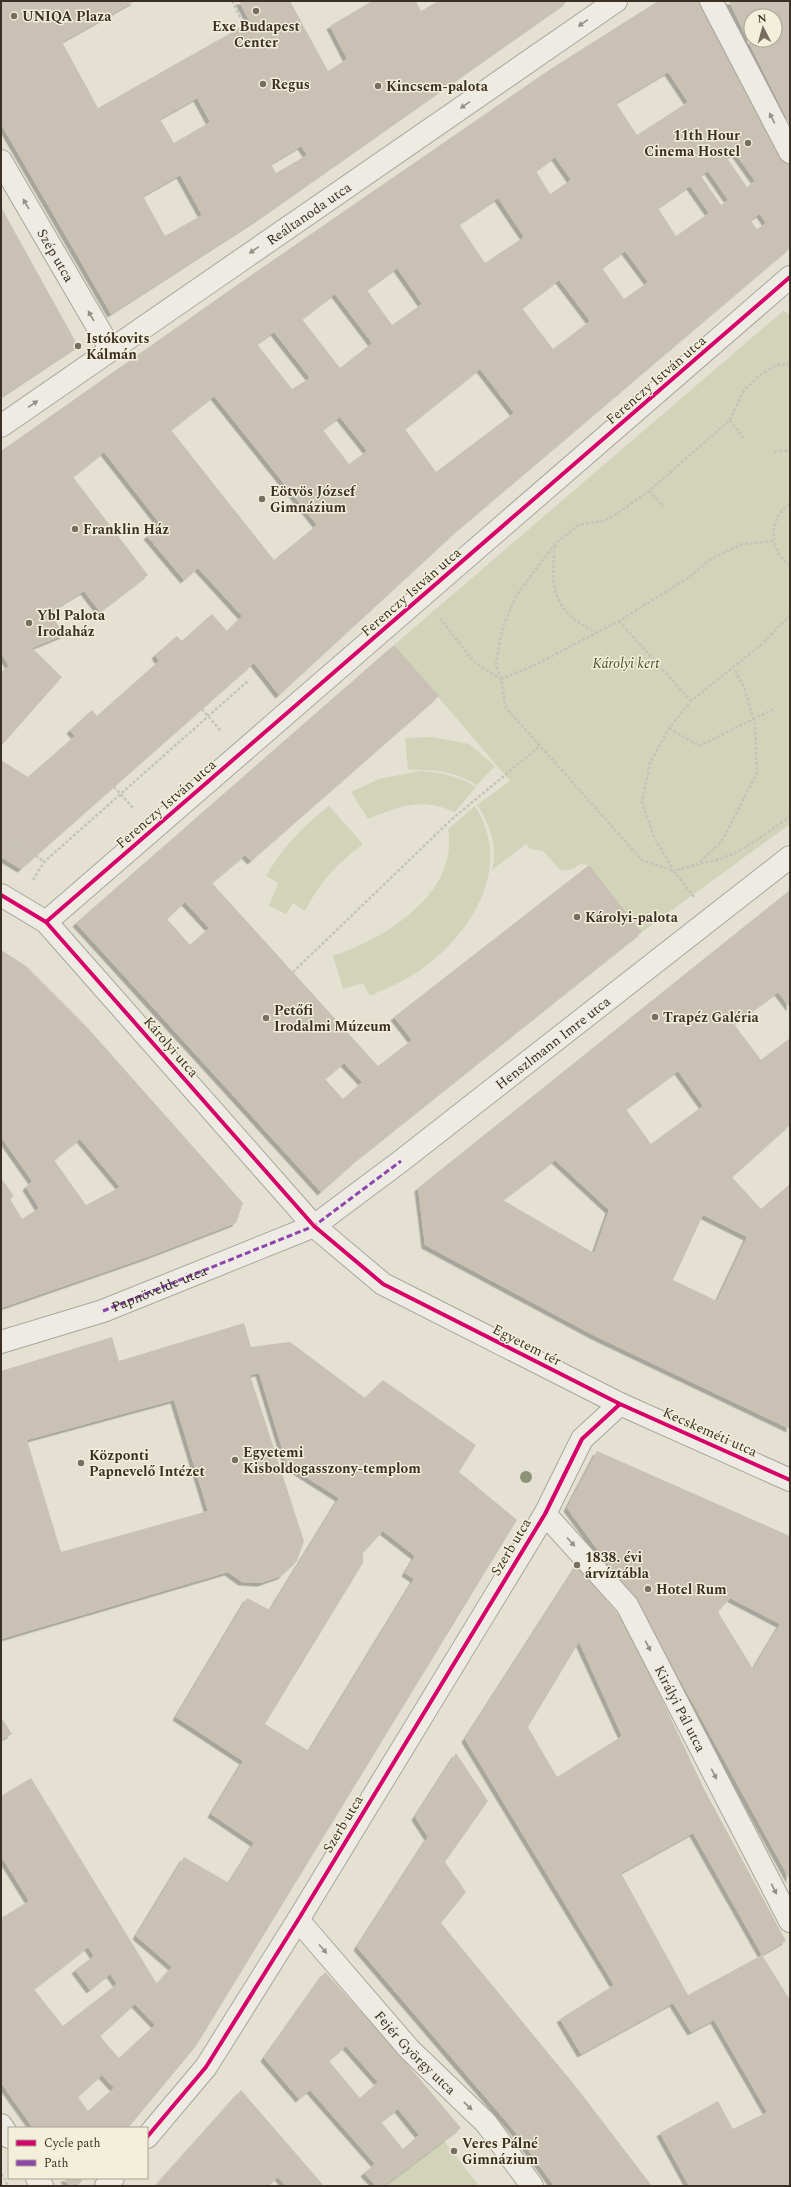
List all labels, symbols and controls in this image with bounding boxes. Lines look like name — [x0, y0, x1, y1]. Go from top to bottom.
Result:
place label: UNIQA Plaza — [22, 6, 112, 27]
marker: Exe Budapest Center — [251, 6, 261, 16]
north arrow — [743, 8, 783, 48]
text: N — [757, 10, 767, 27]
marker: UNIQA Plaza — [9, 11, 19, 21]
place label: Exe Budapest Center — [212, 16, 301, 53]
one-way arrow — [578, 19, 589, 27]
place label: Regus — [271, 74, 310, 95]
place label: Kincsem-palota — [386, 76, 489, 97]
marker: Regus — [258, 79, 268, 89]
marker: Kincsem-palota — [373, 81, 383, 91]
one-way arrow — [460, 101, 470, 109]
one-way arrow — [769, 112, 775, 123]
place label: 11th Hour Cinema Hostel — [644, 125, 740, 162]
marker: 11th Hour Cinema Hostel — [743, 138, 753, 148]
street label: Reáltanoda utca — [262, 176, 356, 250]
one-way arrow — [22, 198, 29, 210]
street label: Szép utca — [32, 225, 80, 286]
one-way arrow — [249, 246, 259, 254]
one-way arrow — [87, 310, 94, 322]
place label: Istókovits Kálmán — [86, 328, 150, 365]
street label: Ferenczy István utca — [601, 330, 711, 430]
marker: Istókovits Kálmán — [73, 341, 83, 351]
one-way arrow — [28, 400, 38, 408]
place label: Eötvös József Gimnázium — [270, 481, 356, 518]
marker: Eötvös József Gimnázium — [257, 494, 267, 504]
place label: Franklin Ház — [83, 519, 169, 540]
marker: Franklin Ház — [70, 524, 80, 534]
street label: Ferenczy István utca — [356, 542, 466, 642]
place label: Ybl Palota Irodaház — [37, 605, 106, 642]
marker: Ybl Palota Irodaház — [24, 618, 34, 628]
park label: Károlyi kert — [593, 653, 660, 674]
street label: Ferenczy István utca — [111, 754, 221, 854]
place label: Károlyi-palota — [585, 907, 679, 928]
marker: Károlyi-palota — [572, 912, 582, 922]
street label: Henszlmann Imre utca — [490, 991, 615, 1094]
place label: Petőfi Irodalmi Múzeum — [274, 1000, 392, 1037]
place label: Trapéz Galéria — [663, 1007, 760, 1028]
street label: Károlyi utca — [139, 1012, 204, 1082]
marker: Trapéz Galéria — [650, 1012, 660, 1022]
marker: Petőfi Irodalmi Múzeum — [261, 1013, 271, 1023]
street label: Papnövelde utca — [108, 1260, 210, 1317]
street label: Egyetem tér — [489, 1319, 565, 1372]
street label: Kecskeméti utca — [659, 1402, 761, 1462]
place label: Egyetemi Kisboldogasszony-templom — [243, 1442, 421, 1479]
place label: Központi Papnevelő Intézet — [89, 1445, 205, 1482]
marker: Egyetemi Kisboldogasszony-templom — [230, 1455, 240, 1465]
marker: Központi Papnevelő Intézet — [76, 1458, 86, 1468]
street label: Szerb utca — [485, 1514, 537, 1580]
one-way arrow — [566, 1538, 575, 1547]
place label: 1838. évi árvíztábla — [585, 1547, 650, 1584]
marker: 1838. évi árvíztábla — [572, 1560, 582, 1570]
place label: Hotel Rum — [656, 1579, 727, 1600]
marker: Hotel Rum — [643, 1584, 653, 1594]
one-way arrow — [645, 1640, 651, 1652]
street label: Királyi Pál utca — [649, 1661, 712, 1756]
one-way arrow — [711, 1768, 717, 1780]
street label: Szerb utca — [317, 1791, 369, 1857]
one-way arrow — [770, 1884, 777, 1895]
one-way arrow — [319, 1944, 328, 1955]
street label: Fejér György utca — [370, 2006, 461, 2100]
one-way arrow — [463, 2101, 473, 2111]
legend — [8, 2127, 148, 2179]
place label: Veres Pálné Gimnázium — [462, 2133, 539, 2170]
text: Cycle path — [44, 2134, 101, 2153]
marker: Veres Pálné Gimnázium — [449, 2146, 459, 2156]
text: Path — [44, 2154, 69, 2173]

